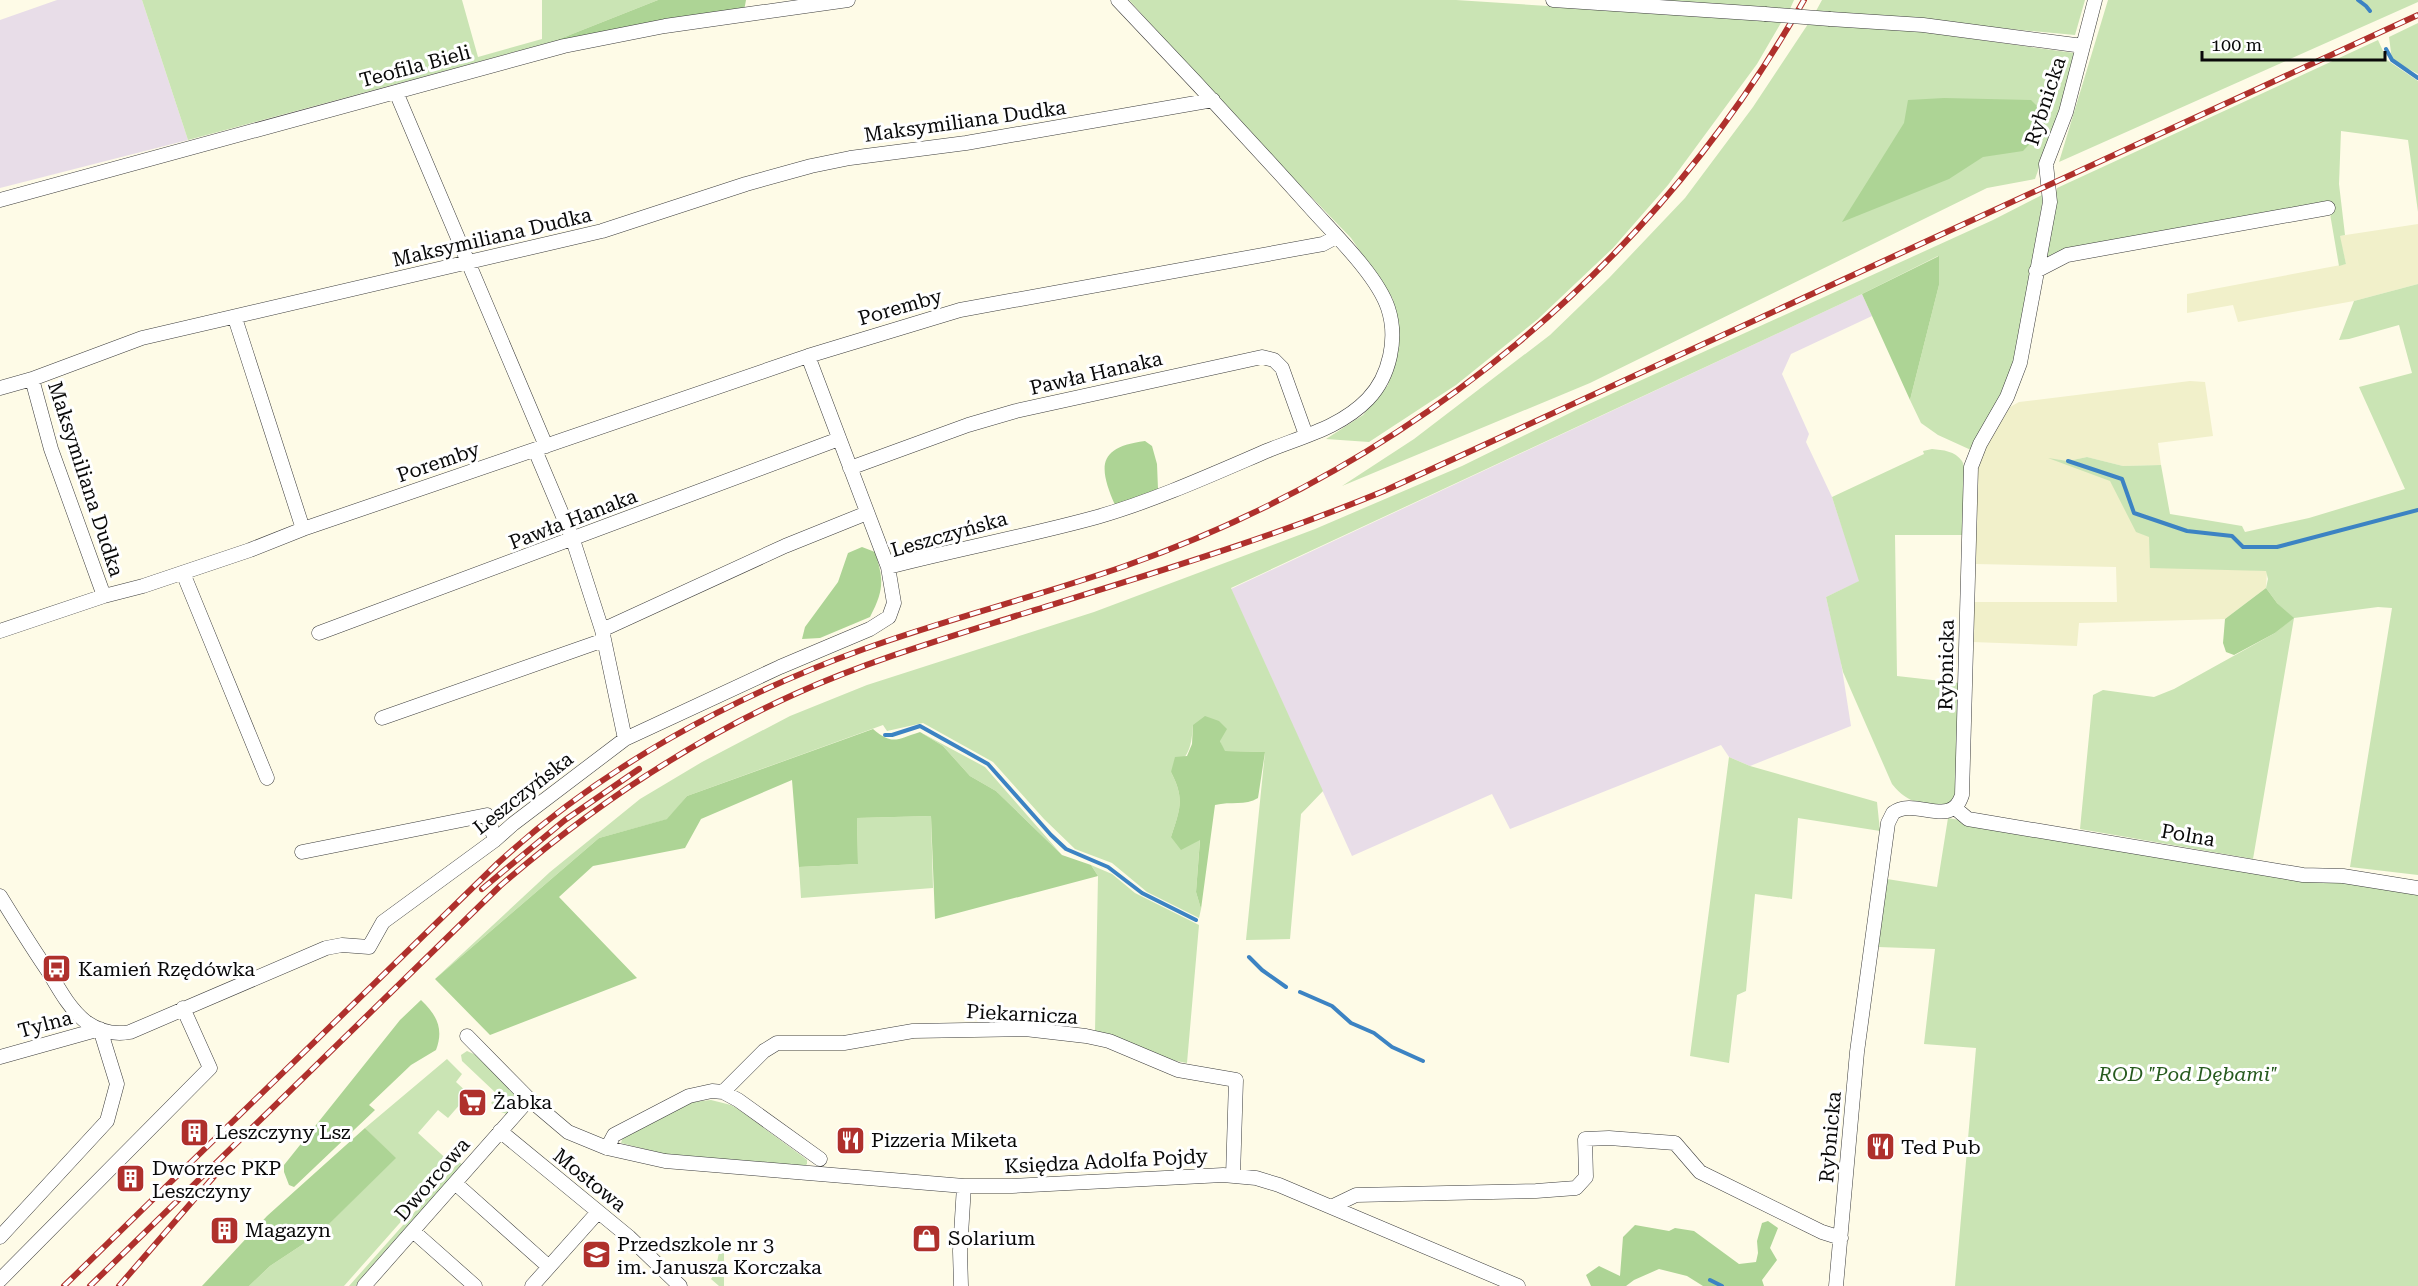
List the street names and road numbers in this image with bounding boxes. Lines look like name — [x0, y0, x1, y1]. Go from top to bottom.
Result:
street label: Teofila Bieli — [357, 40, 473, 92]
street label: Rybnicka — [2019, 54, 2071, 148]
street label: Maksymiliana Dudka — [862, 95, 1068, 147]
street label: Maksymiliana Dudka — [390, 202, 594, 272]
street label: Poremby — [855, 284, 945, 330]
street label: Pawła Hanaka — [1027, 346, 1165, 400]
street label: Maksymiliana Dudka — [43, 378, 129, 580]
street label: Poremby — [393, 437, 483, 487]
street label: Pawła Hanaka — [505, 483, 641, 554]
street label: Leszczyńska — [888, 506, 1010, 562]
street label: Rybnicka — [1933, 619, 1959, 711]
street label: Leszczyńska — [468, 747, 578, 839]
street label: Polna — [2159, 818, 2217, 852]
street label: Piekarnicza — [966, 999, 1079, 1029]
street label: Tylna — [15, 1005, 75, 1043]
street label: Rybnicka — [1814, 1090, 1846, 1184]
street label: Dworcowa — [389, 1132, 475, 1225]
street label: Mostowa — [549, 1143, 631, 1217]
street label: Księdza Adolfa Pojdy — [1004, 1144, 1209, 1178]

